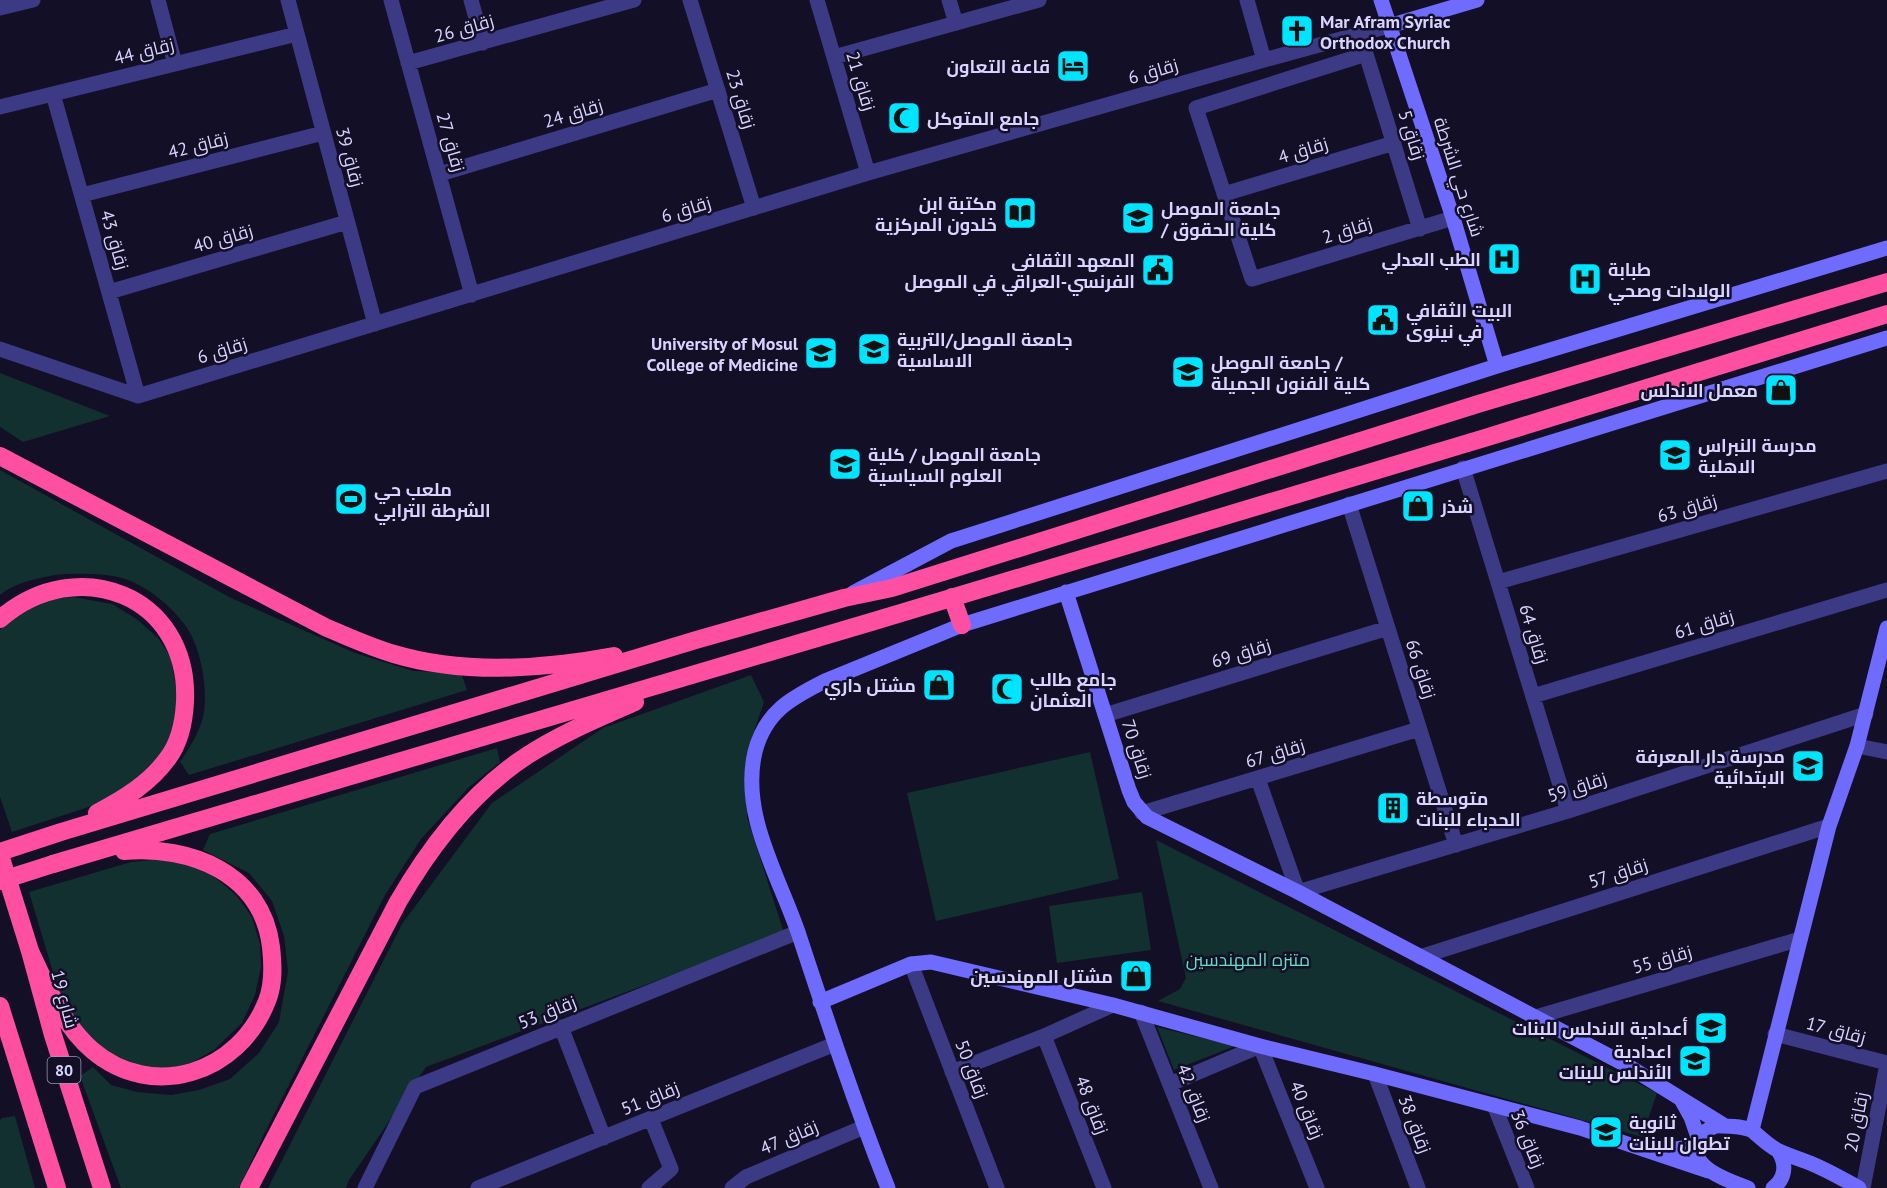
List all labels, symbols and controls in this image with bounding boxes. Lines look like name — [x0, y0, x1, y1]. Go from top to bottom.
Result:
street label: زقاق 26 — [432, 9, 497, 48]
place label: Mar Afram Syriac Orthodox Church — [1320, 10, 1451, 54]
church icon: Mar Afram Syriac Orthodox Church — [1279, 13, 1315, 49]
street label: زقاق 44 — [112, 32, 177, 70]
hotel icon: قاعة التعاون — [1055, 48, 1091, 84]
street label: زقاق 21 — [840, 49, 881, 114]
street label: زقاق 6 — [1125, 53, 1181, 90]
place label: قاعة التعاون — [946, 55, 1050, 78]
street label: زقاق 23 — [720, 67, 761, 132]
street label: زقاق 24 — [541, 93, 606, 134]
mosque icon: جامع المتوكل — [886, 100, 922, 136]
place label: جامع المتوكل — [927, 107, 1040, 131]
street label: زقاق 5 — [1393, 107, 1430, 163]
street label: زقاق 27 — [431, 110, 470, 175]
street label: شارع حي الشرطة — [1426, 114, 1489, 241]
street label: زقاق 39 — [330, 125, 369, 190]
street label: زقاق 42 — [166, 126, 231, 164]
street label: زقاق 4 — [1275, 132, 1331, 169]
street label: زقاق 6 — [658, 191, 714, 228]
place label: مكتبة ابن خلدون المركزية — [875, 192, 997, 236]
library icon: مكتبة ابن خلدون المركزية — [1002, 195, 1038, 231]
place label: جامعة الموصل / كلية الحقوق — [1160, 197, 1281, 241]
school or university icon: جامعة الموصل / كلية الحقوق — [1120, 200, 1156, 236]
street label: زقاق 43 — [95, 208, 134, 273]
street label: زقاق 2 — [1319, 212, 1375, 249]
street label: زقاق 40 — [191, 219, 256, 258]
hospital icon: الطب العدلي — [1486, 241, 1522, 277]
place label: الطب العدلي — [1382, 248, 1481, 275]
place label: المعهد الثقافي الفرنسي-العراقي في الموصل — [904, 249, 1135, 297]
public building icon: المعهد الثقافي الفرنسي-العراقي في الموصل — [1140, 252, 1176, 288]
place label: طبابة الولادات وصحي — [1608, 258, 1731, 306]
hospital icon: طبابة الولادات وصحي — [1567, 261, 1603, 297]
place label: البيت الثقافي في نينوى — [1406, 299, 1513, 347]
public building icon: البيت الثقافي في نينوى — [1365, 302, 1401, 338]
place label: جامعة الموصل/التربية الاساسية — [897, 328, 1073, 372]
school or university icon: جامعة الموصل/التربية الاساسية — [856, 331, 892, 367]
street label: زقاق 6 — [194, 332, 250, 369]
place label: University of Mosul College of Medicine — [646, 332, 799, 376]
school or university icon: University of Mosul College of Medicine — [803, 335, 839, 371]
place label: جامعة الموصل / كلية الفنون الجميلة — [1211, 351, 1370, 395]
school or university icon: جامعة الموصل / كلية الفنون الجميلة — [1170, 354, 1206, 390]
shop icon: معمل الاندلس — [1763, 372, 1799, 408]
place label: معمل الاندلس — [1641, 379, 1758, 402]
place label: مدرسة النبراس الاهلية — [1698, 434, 1817, 478]
school or university icon: مدرسة النبراس الاهلية — [1657, 437, 1693, 473]
place label: جامعة الموصل / كلية العلوم السياسية — [868, 443, 1041, 488]
school or university icon: جامعة الموصل / كلية العلوم السياسية — [827, 446, 863, 482]
place label: ملعب حي الشرطة الترابي — [374, 478, 491, 526]
sports icon: ملعب حي الشرطة الترابي — [333, 481, 369, 517]
shop icon: شذر — [1400, 488, 1436, 524]
street label: زقاق 63 — [1655, 489, 1720, 528]
place label: شذر — [1440, 495, 1473, 518]
street label: زقاق 64 — [1513, 602, 1554, 667]
street label: زقاق 61 — [1672, 604, 1737, 645]
street label: زقاق 69 — [1209, 633, 1274, 674]
street label: زقاق 66 — [1400, 636, 1441, 702]
shop icon: مشتل داري — [921, 667, 957, 703]
place label: جامع طالب العثمان — [1030, 668, 1117, 712]
mosque icon: جامع طالب العثمان — [989, 671, 1025, 707]
place label: مشتل داري — [824, 674, 916, 700]
street label: زقاق 70 — [1116, 716, 1157, 782]
street label: زقاق 67 — [1243, 733, 1308, 774]
place label: مدرسة دار المعرفة الابتدائية — [1635, 745, 1785, 789]
school or university icon: مدرسة دار المعرفة الابتدائية — [1790, 748, 1826, 784]
street label: زقاق 59 — [1544, 767, 1610, 808]
place label: متوسطة الحدباء للبنات — [1416, 787, 1521, 831]
building icon: متوسطة الحدباء للبنات — [1375, 790, 1411, 826]
street label: زقاق 57 — [1585, 853, 1651, 894]
street label: زقاق 55 — [1630, 940, 1695, 979]
park label: متنزه المهندسين — [1186, 948, 1310, 971]
shop icon: مشتل المهندسين — [1118, 958, 1154, 994]
place label: مشتل المهندسين — [970, 965, 1113, 988]
street label: شارع 19 — [45, 967, 84, 1031]
street label: زقاق 53 — [514, 990, 580, 1035]
school or university icon: أعدادية الاندلس للبنات — [1693, 1010, 1729, 1046]
street label: زقاق 17 — [1803, 1011, 1868, 1050]
place label: أعدادية الاندلس للبنات — [1512, 1016, 1688, 1040]
street label: زقاق 50 — [949, 1036, 994, 1102]
place label: اعدادية الأندلس للبنات — [1559, 1040, 1672, 1084]
school or university icon: اعدادية الأندلس للبنات — [1677, 1043, 1713, 1079]
road number: 80 — [48, 1057, 80, 1083]
street label: زقاق 42 — [1171, 1060, 1216, 1126]
street label: زقاق 48 — [1069, 1072, 1114, 1138]
street label: زقاق 51 — [617, 1076, 683, 1121]
street label: زقاق 40 — [1284, 1077, 1329, 1143]
street label: زقاق 20 — [1839, 1090, 1874, 1154]
street label: زقاق 38 — [1392, 1091, 1437, 1157]
street label: زقاق 36 — [1505, 1106, 1550, 1172]
place label: ثانوية تطوان للبنات — [1629, 1111, 1730, 1155]
school or university icon: ثانوية تطوان للبنات — [1588, 1114, 1624, 1150]
street label: زقاق 47 — [756, 1115, 822, 1160]

